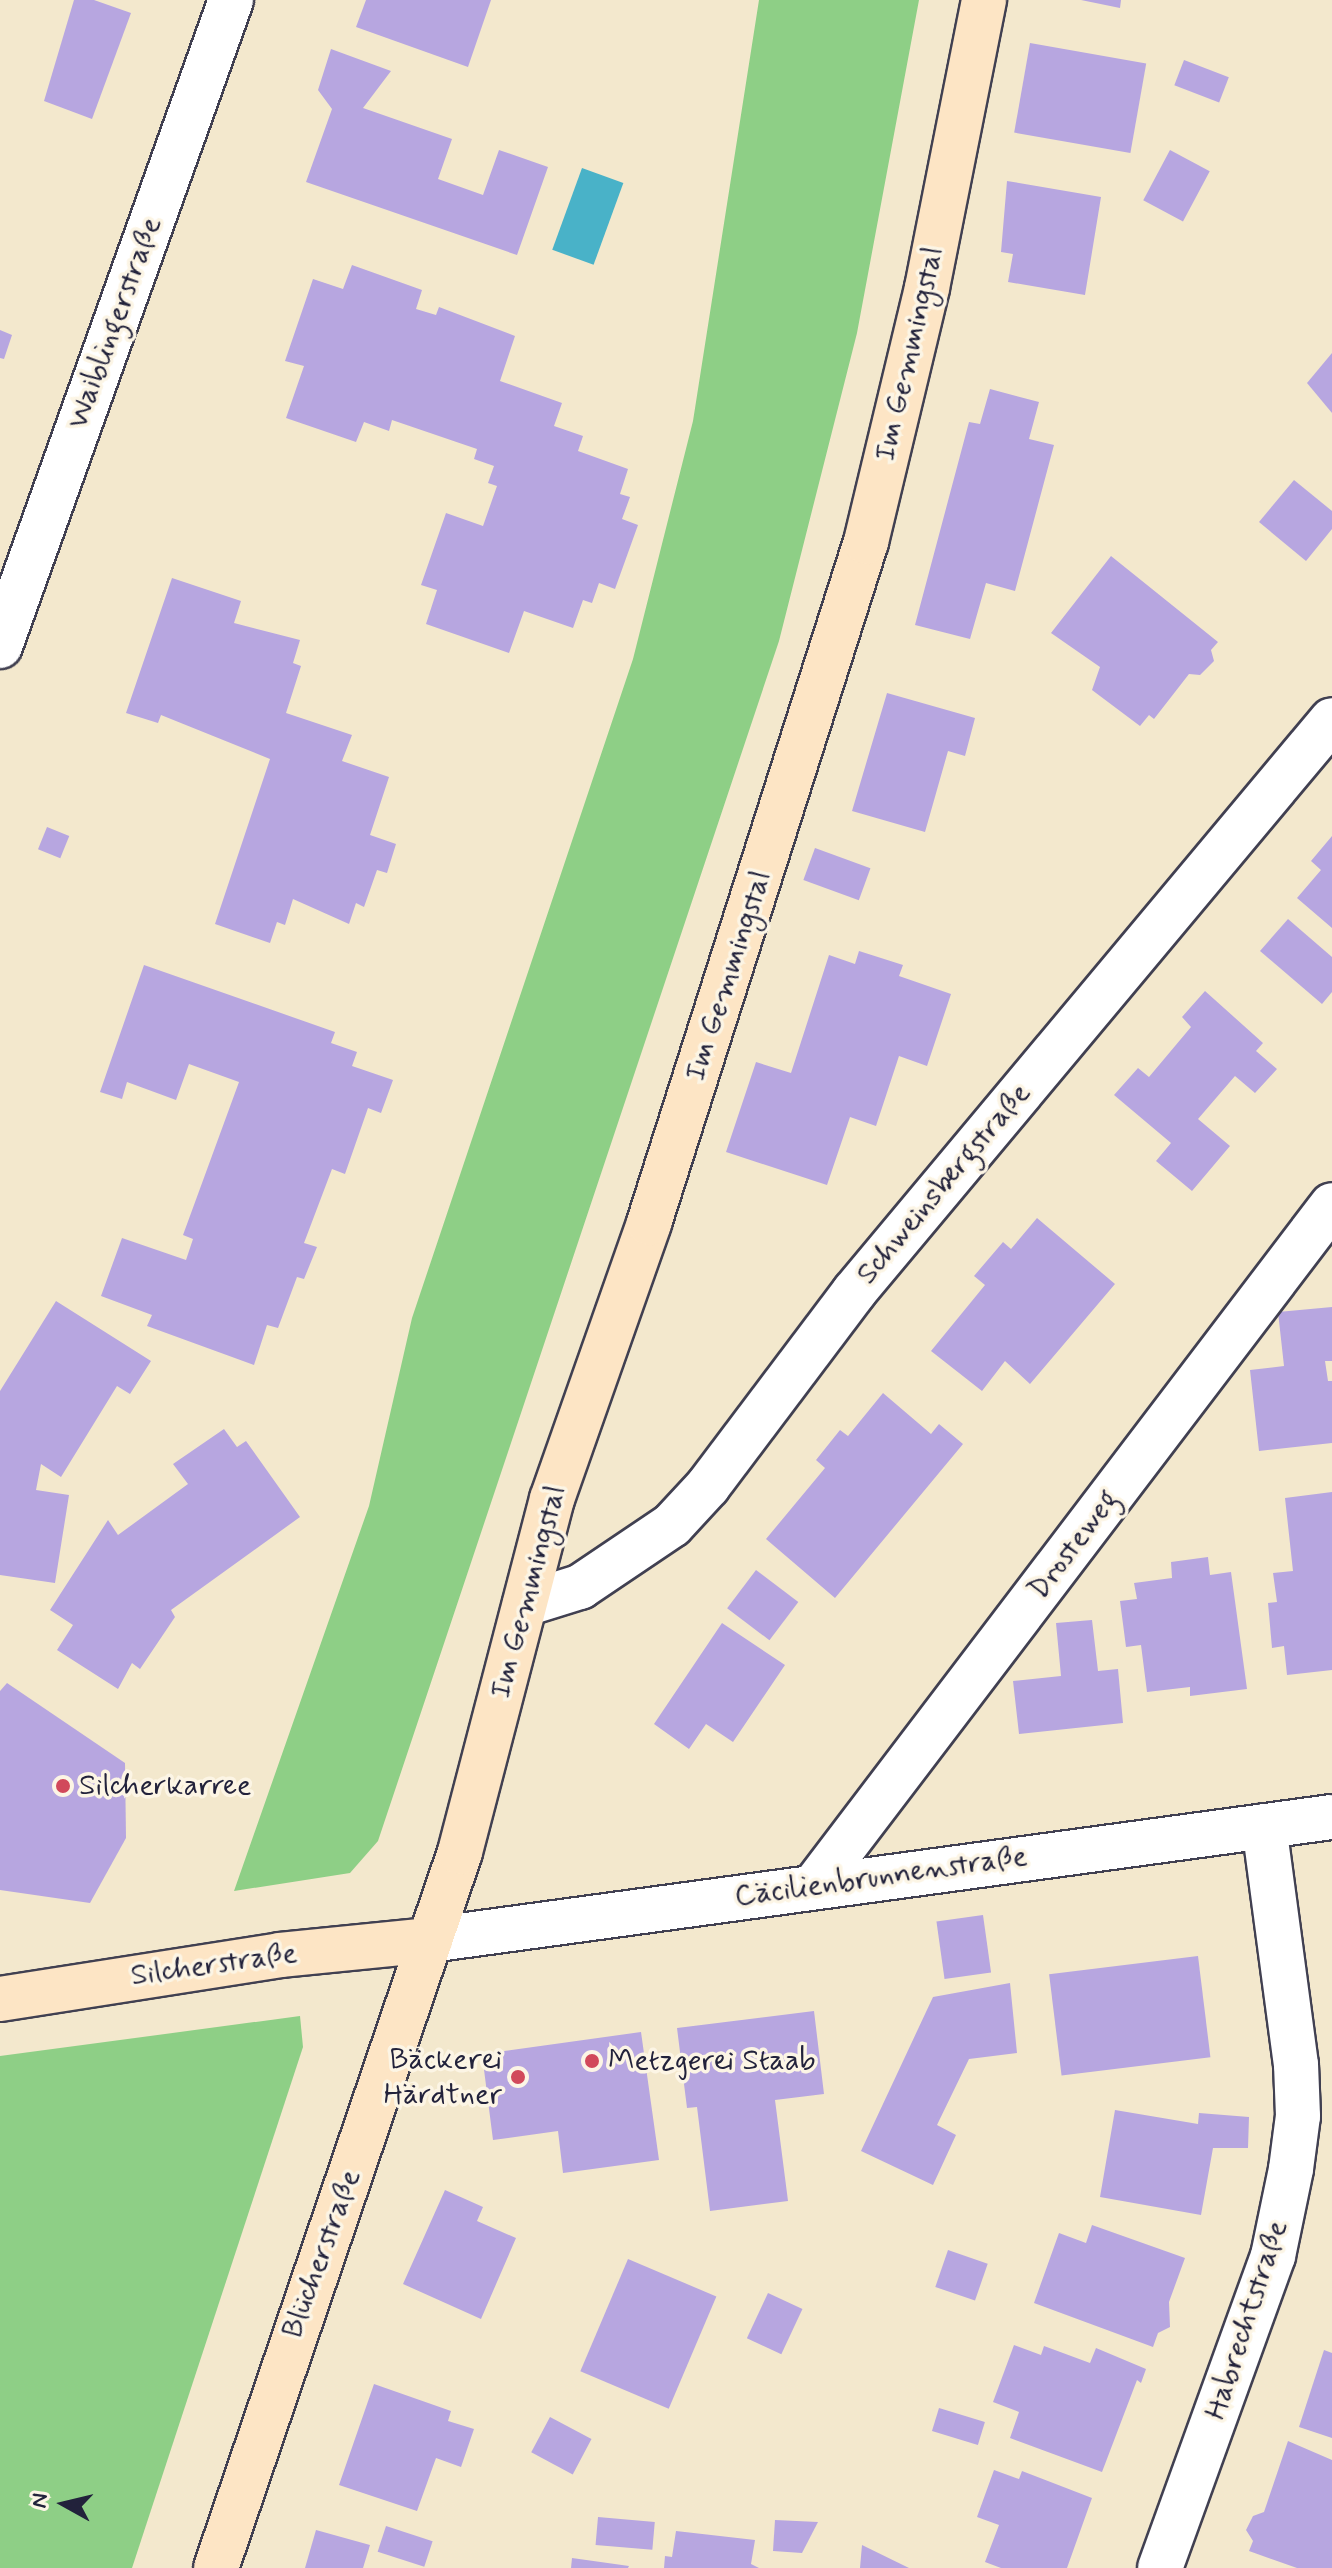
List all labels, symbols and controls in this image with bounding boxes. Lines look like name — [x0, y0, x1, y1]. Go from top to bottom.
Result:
street label: Waiblingerstraße — [60, 212, 170, 434]
street label: Im Gemmingstal — [867, 242, 953, 466]
street label: Im Gemmingstal — [678, 865, 780, 1087]
street label: Schweinsbergstraße — [849, 1076, 1039, 1292]
street label: Im Gemmingstal — [483, 1480, 575, 1704]
street label: Drosteweg — [1021, 1483, 1127, 1607]
place label: Silcherkarree — [79, 1768, 251, 1804]
marker: Silcherkarree — [54, 1777, 72, 1795]
street label: Cäcilienbrunnenstraße — [732, 1839, 1030, 1915]
street label: Silcherstraße — [129, 1936, 299, 1994]
place label: Bäckerei Härdtner — [383, 2042, 502, 2112]
place label: Metzgerei Staab — [608, 2043, 816, 2079]
marker: Metzgerei Staab — [583, 2052, 601, 2070]
marker: Bäckerei Härdtner — [509, 2068, 527, 2086]
street label: Blücherstraße — [275, 2165, 369, 2343]
street label: Habrechtstraße — [1198, 2216, 1296, 2424]
north arrow — [24, 2464, 104, 2544]
text: N — [25, 2491, 55, 2510]

